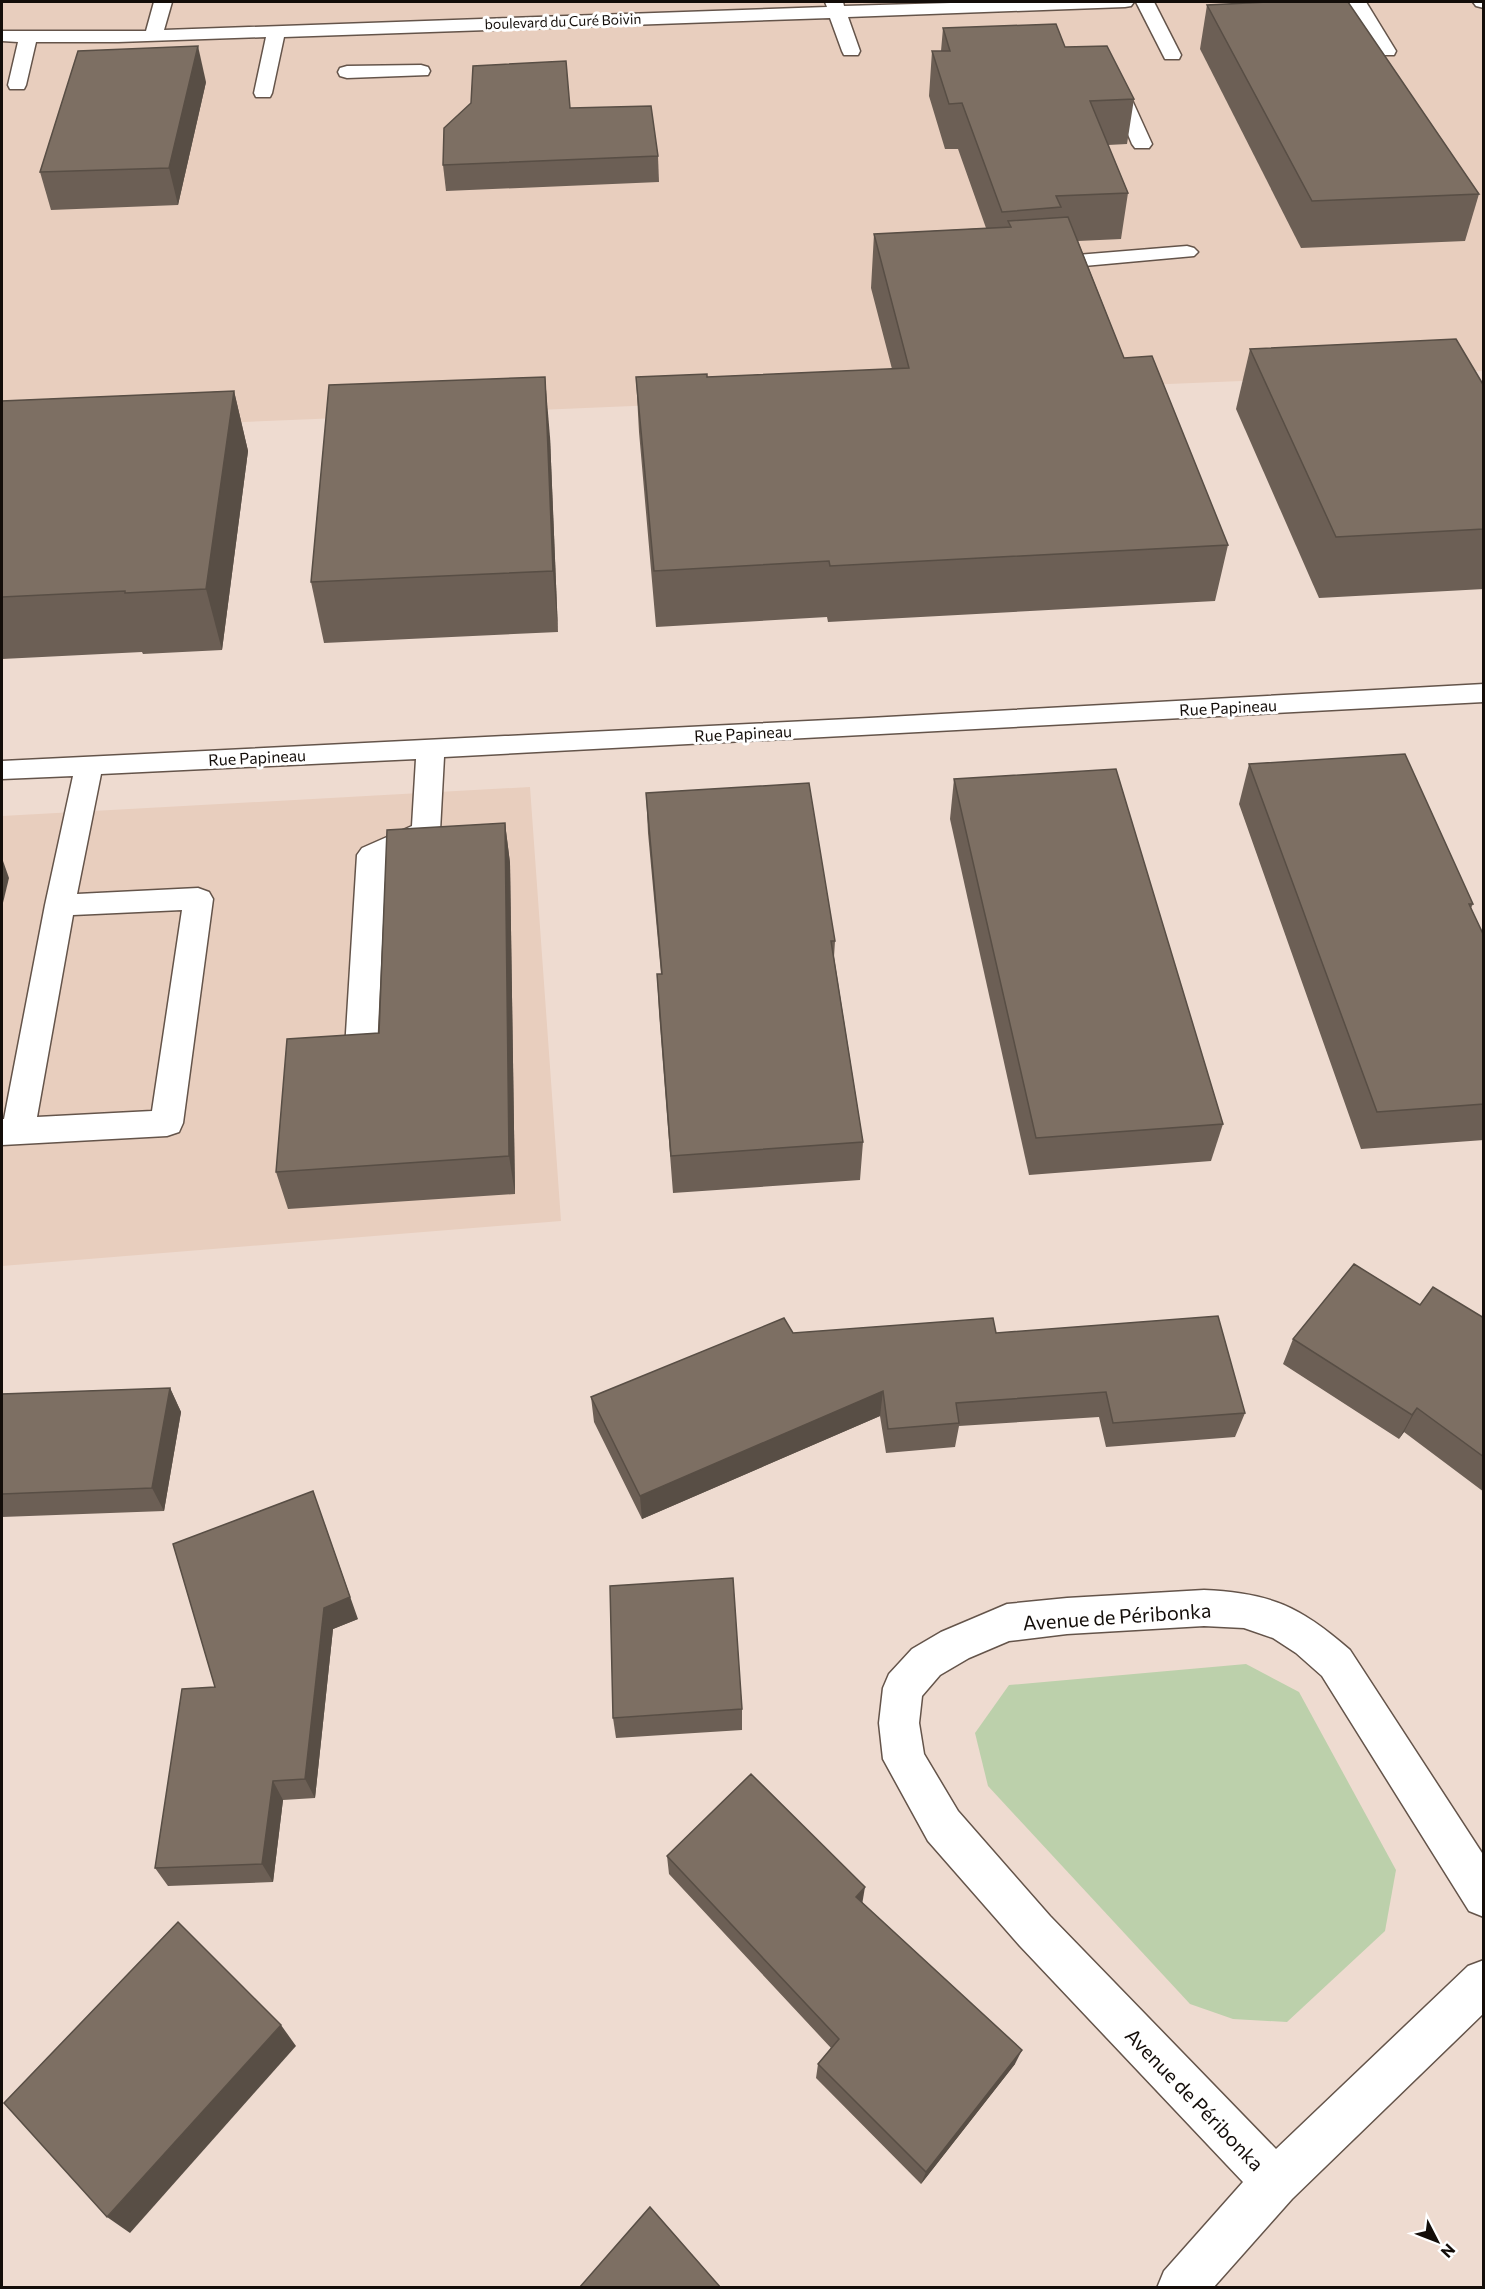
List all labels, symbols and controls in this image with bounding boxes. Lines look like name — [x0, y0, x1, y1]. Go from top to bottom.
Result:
street label: boulevard du Curé Boivin — [484, 10, 642, 32]
street label: Rue Papineau — [1179, 695, 1277, 719]
street label: Rue Papineau — [694, 721, 792, 745]
street label: Rue Papineau — [208, 745, 306, 769]
street label: Avenue de Péribonka — [1022, 1597, 1212, 1635]
street label: Avenue de Péribonka — [1121, 2023, 1269, 2175]
north arrow — [1407, 2211, 1467, 2271]
text: N — [1437, 2241, 1460, 2262]

